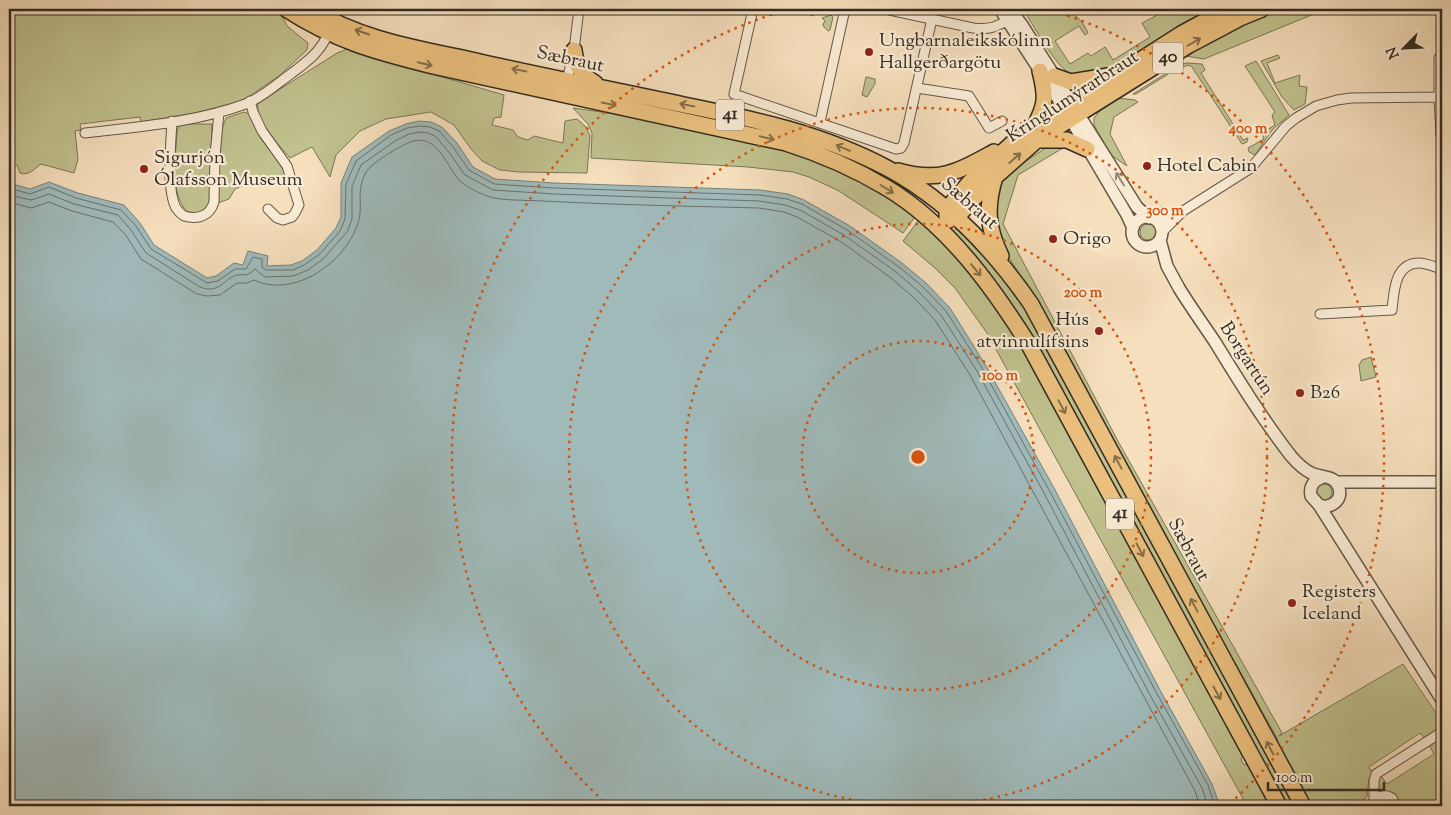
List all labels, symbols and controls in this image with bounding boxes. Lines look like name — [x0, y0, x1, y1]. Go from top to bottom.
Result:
north arrow — [1378, 22, 1428, 72]
one-way arrow — [354, 27, 370, 36]
place label: Ungbarnaleikskólinn Hallgerðargötu — [879, 28, 1051, 77]
one-way arrow — [1187, 37, 1201, 47]
street label: Sæbraut — [534, 40, 607, 80]
road number: 40 — [1153, 42, 1183, 74]
text: N — [1383, 43, 1405, 62]
street label: Kringlumýrarbraut — [1002, 44, 1145, 150]
marker: Ungbarnaleikskólinn Hallgerðargötu — [863, 46, 875, 58]
one-way arrow — [416, 60, 432, 69]
one-way arrow — [512, 65, 528, 74]
one-way arrow — [600, 100, 616, 109]
one-way arrow — [679, 100, 695, 109]
road number: 41 — [716, 100, 744, 130]
text: 400 m — [1228, 119, 1268, 140]
one-way arrow — [759, 134, 775, 143]
one-way arrow — [836, 142, 851, 152]
place label: Sigurjón Ólafsson Museum — [154, 145, 303, 194]
one-way arrow — [1009, 152, 1022, 164]
place label: Hotel Cabin — [1157, 153, 1258, 180]
marker: Hotel Cabin — [1141, 160, 1153, 172]
marker: Sigurjón Ólafsson Museum — [138, 163, 150, 175]
street label: Sæbraut — [934, 171, 1004, 237]
one-way arrow — [1114, 173, 1124, 187]
one-way arrow — [880, 184, 894, 194]
text: 300 m — [1146, 201, 1184, 222]
place label: Origo — [1063, 226, 1111, 253]
marker: Origo — [1047, 233, 1059, 245]
one-way arrow — [970, 263, 982, 276]
text: 200 m — [1064, 283, 1103, 304]
place label: Hús atvinnulífsins — [977, 307, 1089, 356]
street label: Borgartún — [1212, 317, 1280, 401]
marker: Hús atvinnulífsins — [1093, 325, 1105, 337]
text: 100 m — [982, 366, 1019, 387]
place label: B26 — [1310, 380, 1340, 407]
marker: B26 — [1294, 387, 1306, 399]
one-way arrow — [1058, 399, 1068, 413]
centre of rings — [909, 448, 927, 466]
one-way arrow — [1112, 455, 1122, 469]
road number: 41 — [1106, 498, 1134, 530]
street label: Sæbraut — [1160, 513, 1216, 587]
one-way arrow — [1135, 542, 1145, 557]
place label: Registers Iceland — [1302, 579, 1376, 628]
marker: Registers Iceland — [1286, 597, 1298, 609]
one-way arrow — [1189, 598, 1198, 613]
one-way arrow — [1212, 685, 1222, 700]
one-way arrow — [1265, 741, 1275, 756]
scale bar — [1268, 760, 1385, 792]
text: 100 m — [1276, 768, 1313, 789]

